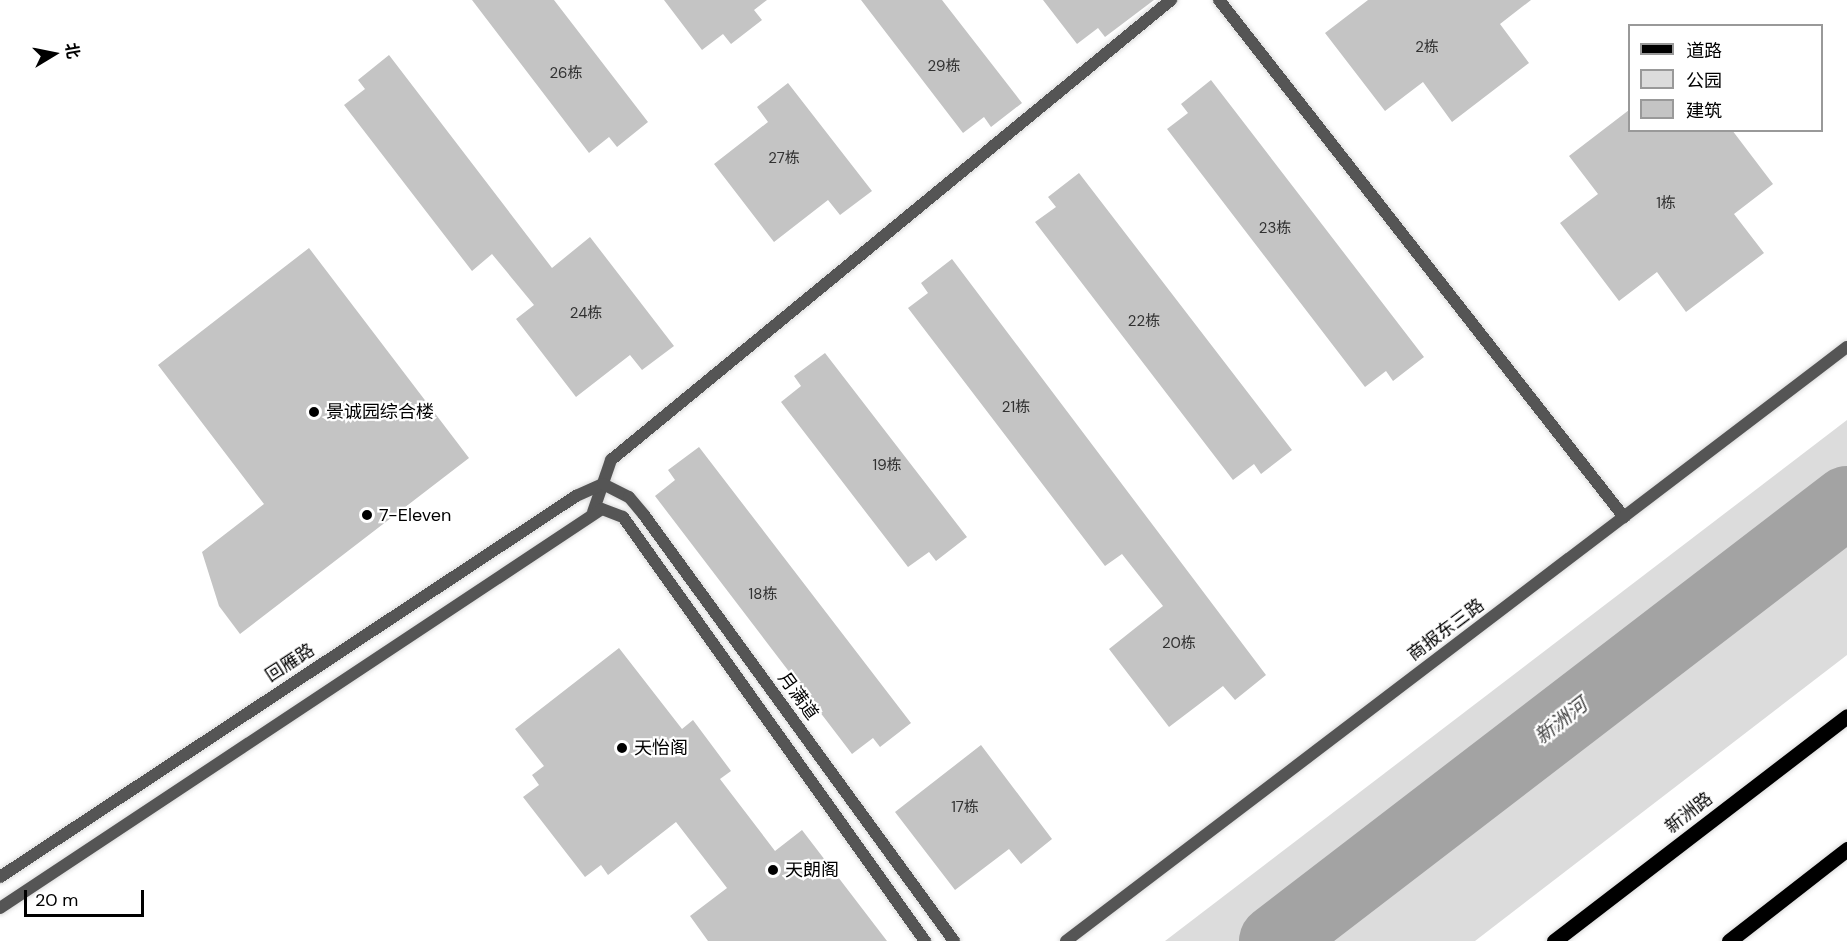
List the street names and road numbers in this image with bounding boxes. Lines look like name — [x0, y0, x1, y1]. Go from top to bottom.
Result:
street label: 商报东三路 — [1404, 594, 1488, 666]
street label: 回雁路 — [261, 639, 319, 687]
street label: 月满道 — [773, 668, 823, 724]
street label: 新洲路 — [1661, 788, 1717, 838]

